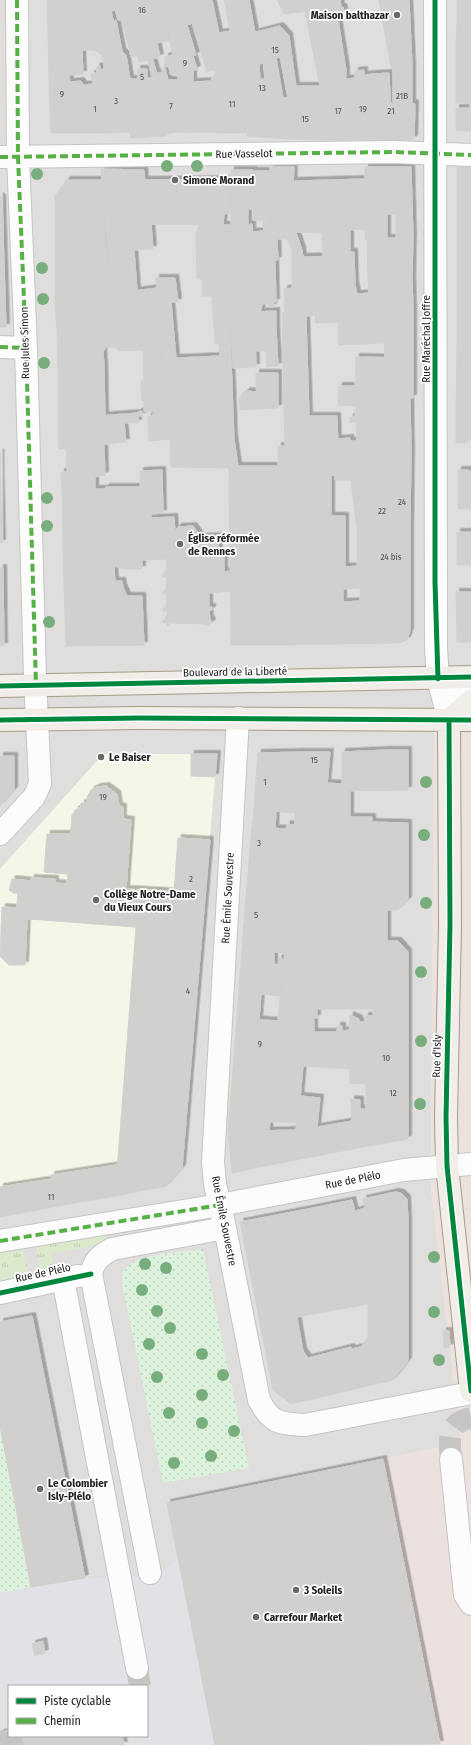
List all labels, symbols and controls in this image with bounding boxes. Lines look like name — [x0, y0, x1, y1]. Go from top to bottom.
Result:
house number: 16 — [138, 5, 147, 15]
place label: Maison balthazar — [311, 9, 390, 22]
marker: Maison balthazar — [392, 10, 402, 20]
house number: 15 — [271, 45, 279, 55]
house number: 9 — [183, 58, 187, 68]
house number: 5 — [140, 72, 144, 82]
house number: 13 — [258, 83, 266, 93]
house number: 9 — [60, 89, 64, 99]
house number: 21B — [396, 91, 408, 101]
house number: 3 — [114, 96, 118, 106]
house number: 11 — [229, 99, 235, 109]
house number: 7 — [169, 101, 173, 111]
house number: 1 — [93, 104, 97, 114]
house number: 19 — [359, 104, 367, 114]
house number: 17 — [334, 106, 342, 116]
house number: 21 — [387, 106, 395, 116]
house number: 15 — [301, 114, 309, 124]
street label: Rue Vasselot — [215, 147, 273, 161]
place label: Simone Morand — [183, 174, 254, 187]
marker: Simone Morand — [170, 175, 180, 185]
street label: Rue Maréchal Joffre — [420, 295, 433, 383]
street label: Rue Jules Simon — [18, 307, 32, 379]
house number: 24 — [398, 497, 407, 507]
house number: 22 — [378, 506, 386, 516]
place label: Église réformée de Rennes — [188, 531, 260, 558]
marker: Église réformée de Rennes — [175, 539, 185, 549]
house number: 24 bis — [380, 552, 402, 562]
street label: Boulevard de la Liberté — [183, 665, 287, 679]
place label: Le Baiser — [109, 751, 152, 764]
marker: Le Baiser — [96, 752, 106, 762]
house number: 15 — [310, 755, 318, 765]
house number: 1 — [263, 777, 267, 787]
house number: 19 — [99, 792, 107, 802]
house number: 3 — [257, 838, 261, 848]
street label: Rue Émile Souvestre — [218, 852, 237, 944]
house number: 2 — [189, 874, 193, 884]
place label: Collège Notre-Dame du Vieux Cours — [104, 888, 196, 914]
marker: Collège Notre-Dame du Vieux Cours — [91, 895, 101, 905]
house number: 5 — [254, 910, 258, 920]
house number: 4 — [186, 986, 191, 996]
street label: Rue d'Isly — [430, 1034, 444, 1078]
house number: 9 — [258, 1039, 262, 1049]
house number: 10 — [382, 1053, 390, 1063]
house number: 12 — [389, 1088, 397, 1098]
street label: Rue de Plélo — [324, 1168, 382, 1192]
street label: Rue Émile Souvestre — [209, 1175, 240, 1267]
house number: 11 — [48, 1192, 54, 1202]
street label: Rue de Plélo — [14, 1261, 72, 1285]
place label: Le Colombier Isly-Plélo — [48, 1477, 109, 1503]
marker: Le Colombier Isly-Plélo — [35, 1484, 45, 1494]
place label: 3 Soleils — [303, 1584, 342, 1597]
marker: 3 Soleils — [291, 1585, 301, 1595]
place label: Carrefour Market — [264, 1611, 342, 1624]
marker: Carrefour Market — [251, 1612, 261, 1622]
legend — [8, 1685, 148, 1737]
text: Piste cyclable — [44, 1694, 111, 1708]
text: Chemin — [44, 1714, 81, 1728]

